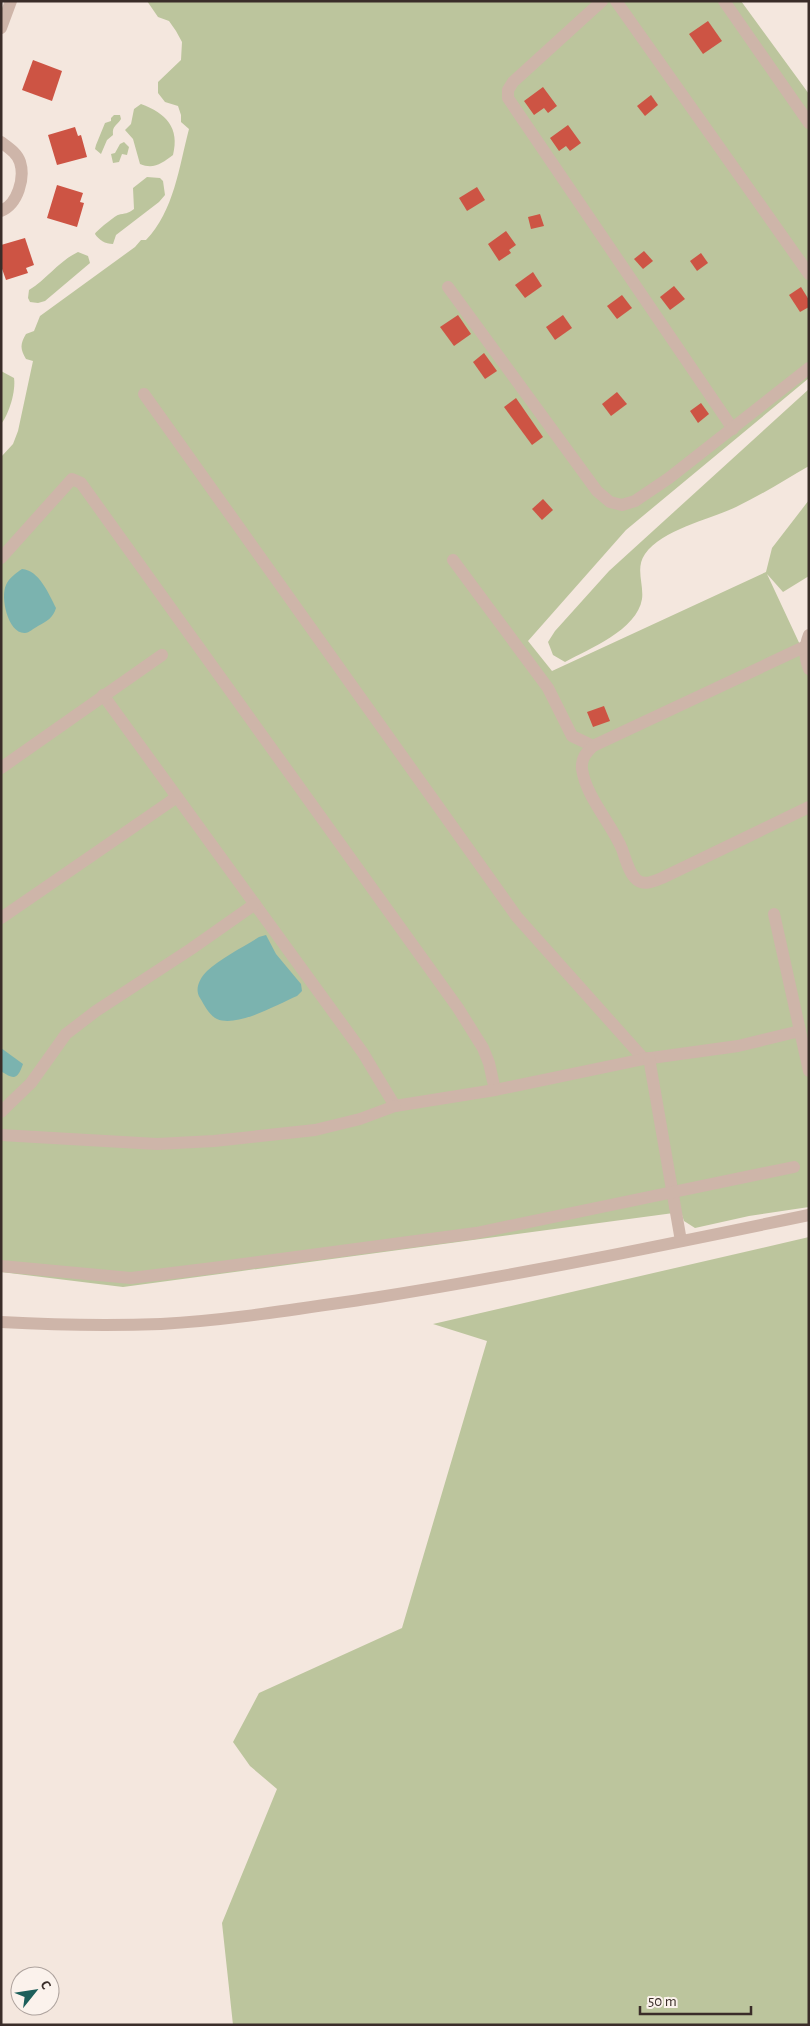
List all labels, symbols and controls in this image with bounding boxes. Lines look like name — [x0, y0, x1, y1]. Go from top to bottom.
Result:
north arrow — [10, 1966, 60, 2016]
text: С — [37, 1978, 54, 1992]
scale bar — [640, 1984, 751, 2016]
text: 50 m — [648, 1994, 677, 2009]

